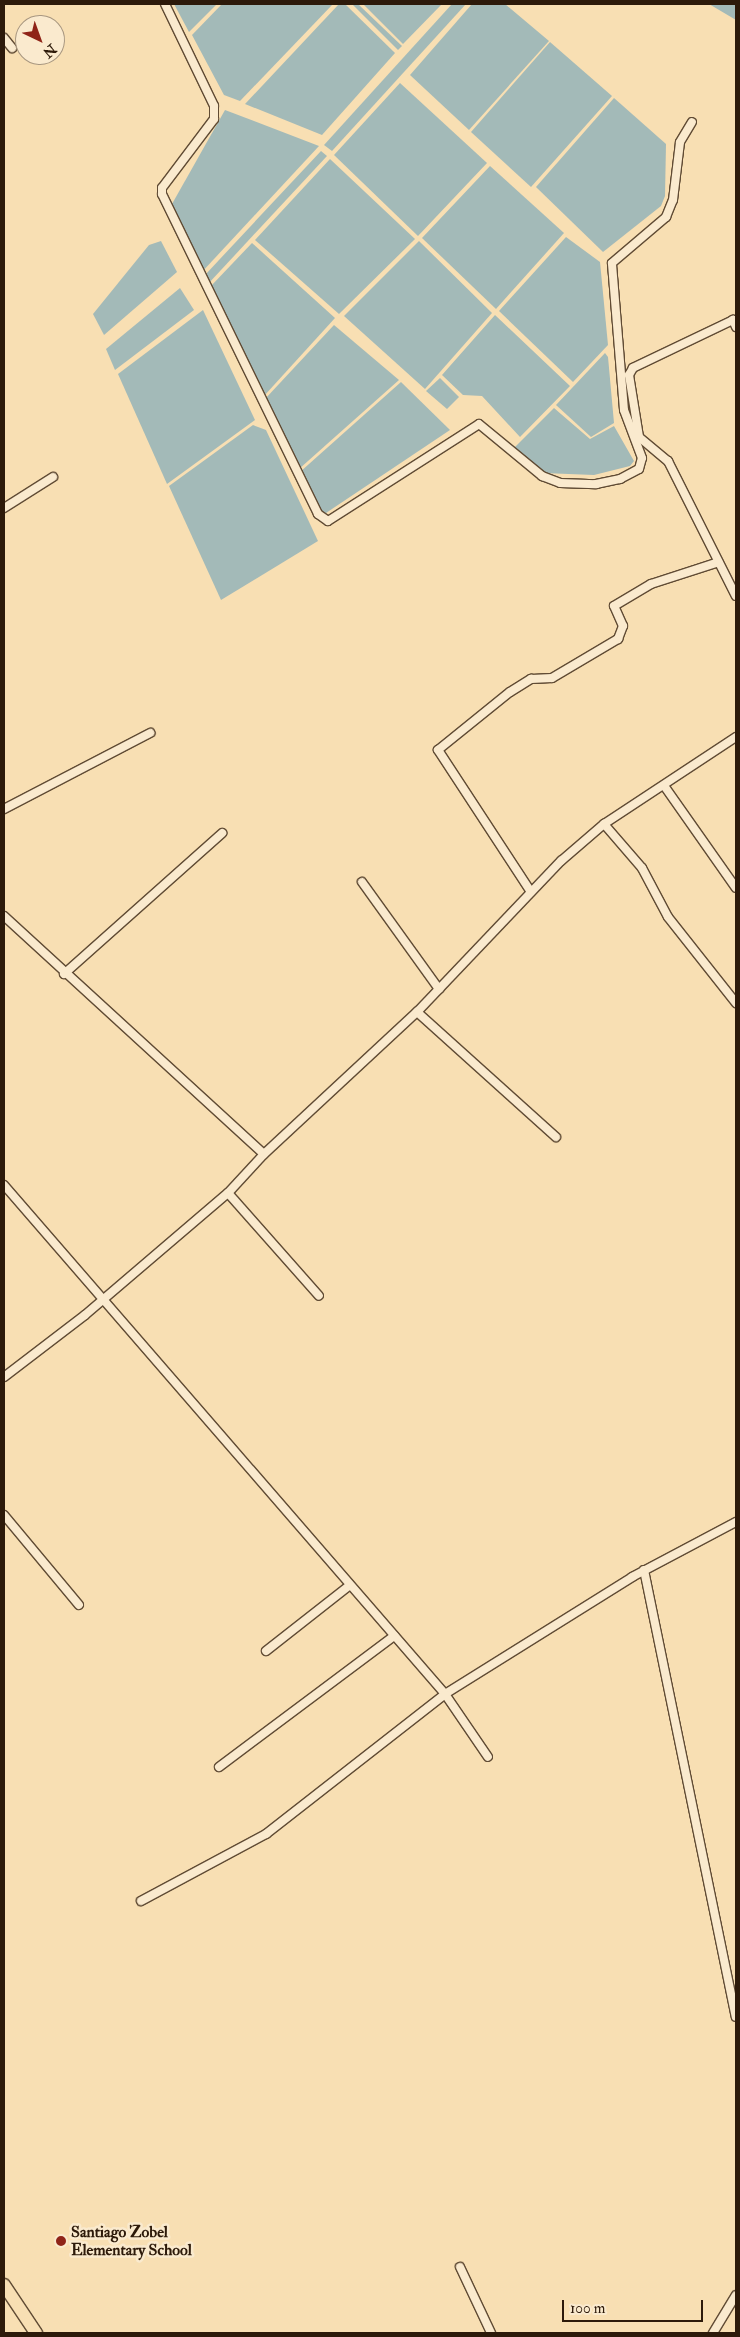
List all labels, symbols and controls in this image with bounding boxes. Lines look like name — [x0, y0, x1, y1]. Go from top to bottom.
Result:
north arrow — [15, 15, 65, 65]
text: N — [39, 40, 60, 61]
place label: Santiago Zobel Elementary School — [71, 2222, 192, 2260]
marker: Santiago Zobel Elementary School — [55, 2235, 67, 2247]
scale bar — [565, 2290, 706, 2322]
text: 100 m — [570, 2299, 605, 2318]

